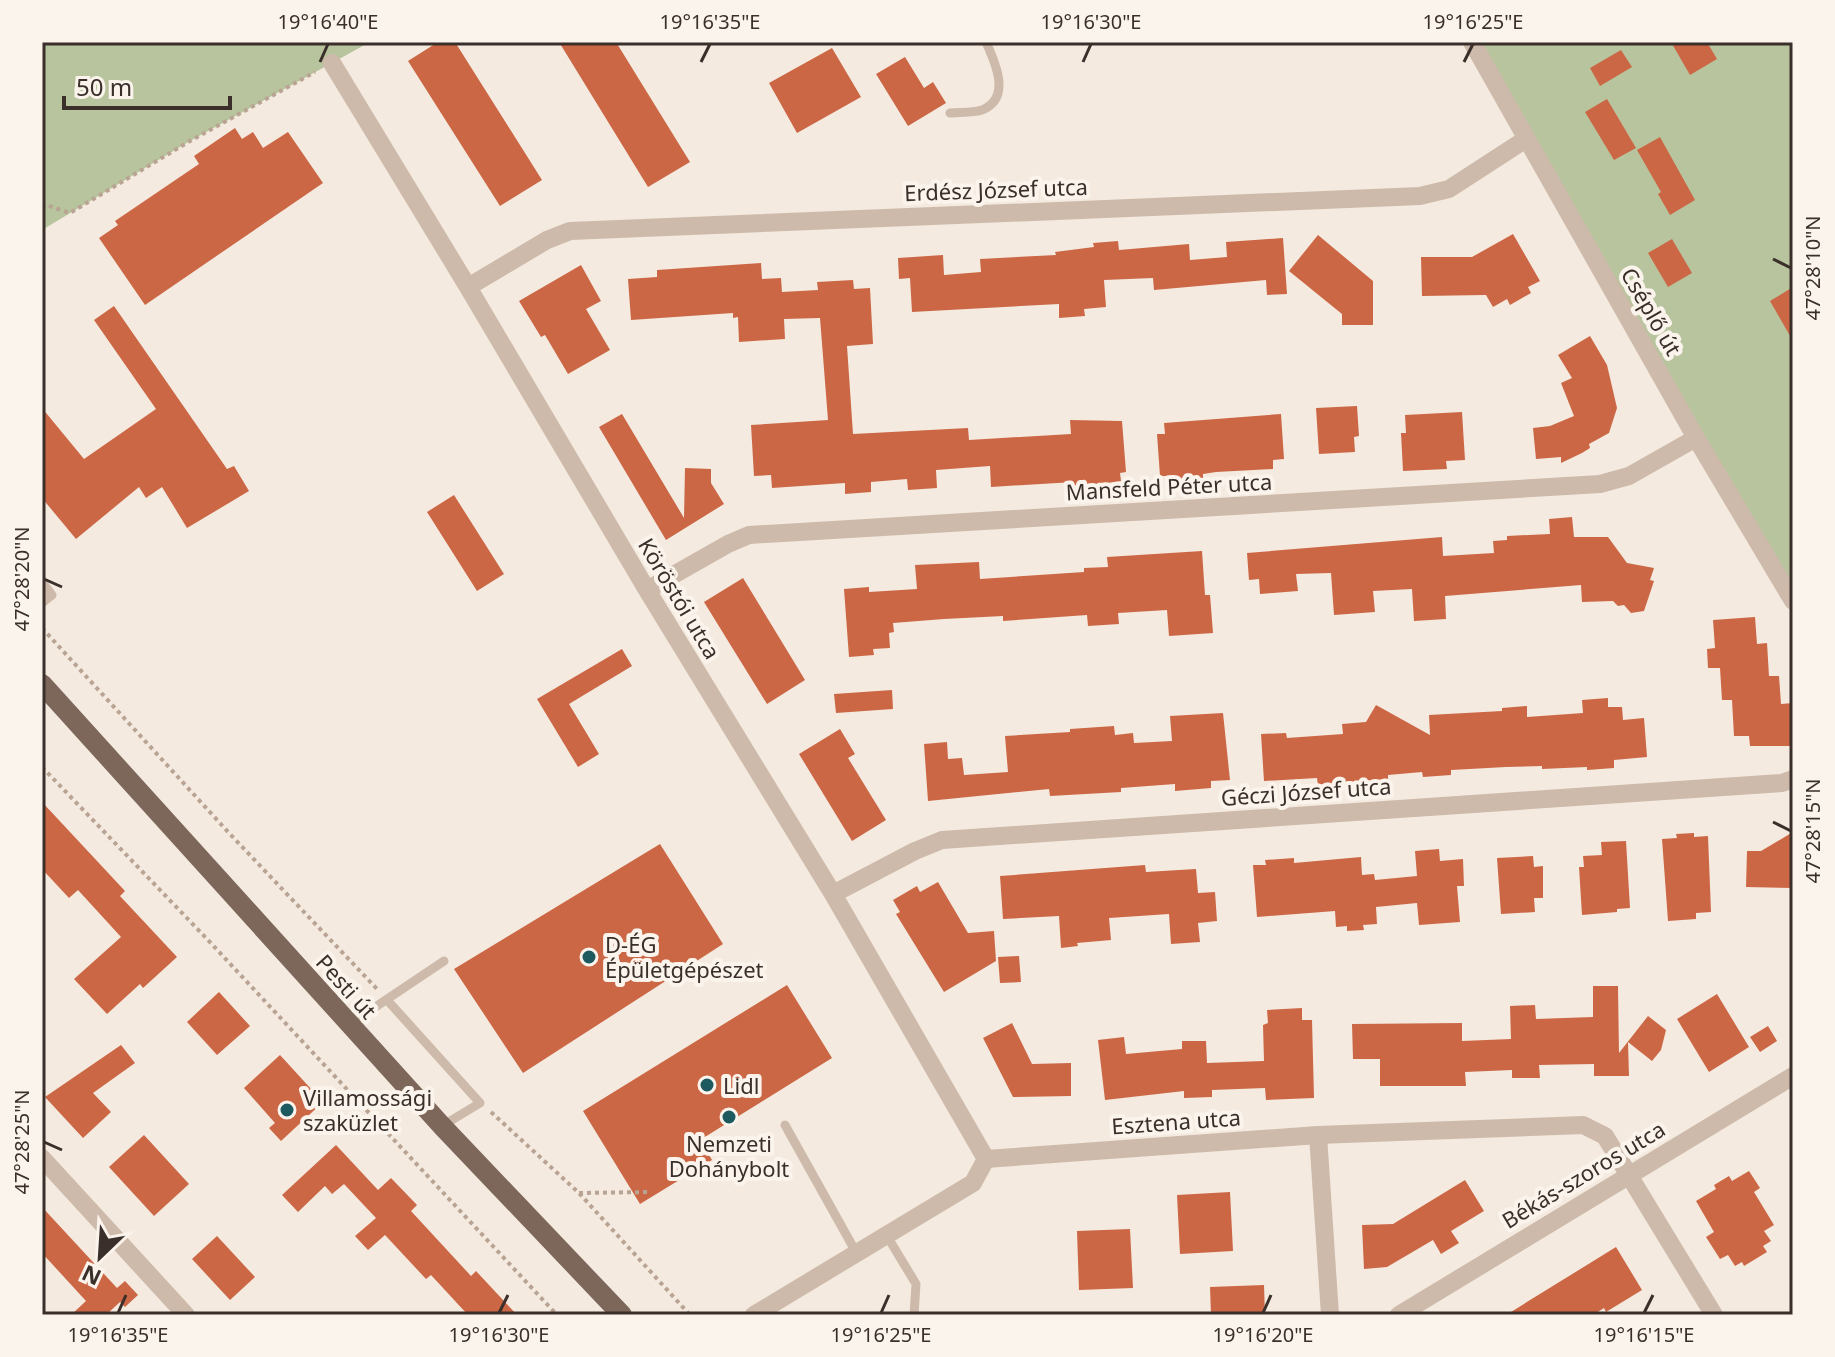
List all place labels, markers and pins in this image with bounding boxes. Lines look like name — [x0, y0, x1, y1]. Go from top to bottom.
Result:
place label: D-ÉG Épületgépészet — [605, 929, 764, 984]
marker: D-ÉG Épületgépészet — [580, 948, 598, 966]
place label: Lidl — [723, 1070, 759, 1100]
marker: Lidl — [698, 1076, 716, 1094]
place label: Villamossági szaküzlet — [303, 1082, 432, 1137]
marker: Villamossági szaküzlet — [278, 1101, 296, 1119]
marker: Nemzeti Dohánybolt — [720, 1108, 738, 1126]
place label: Nemzeti Dohánybolt — [669, 1128, 789, 1183]

